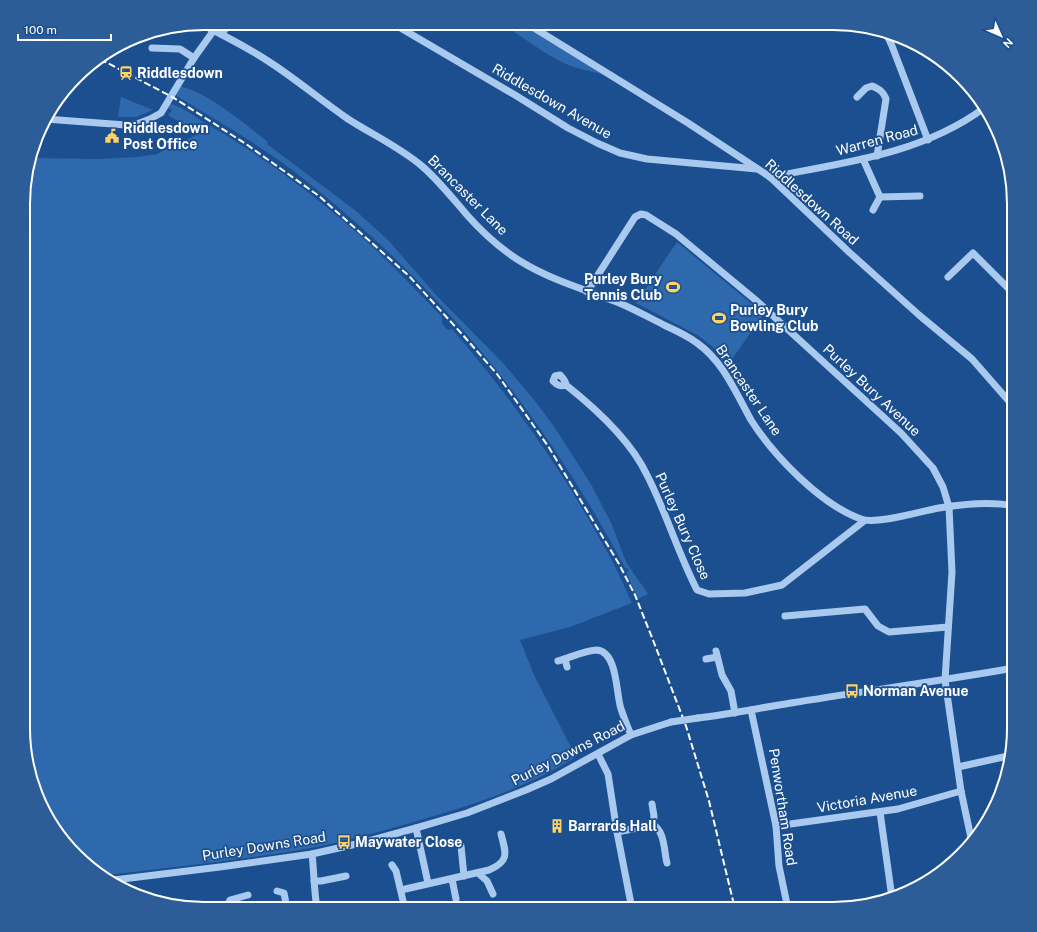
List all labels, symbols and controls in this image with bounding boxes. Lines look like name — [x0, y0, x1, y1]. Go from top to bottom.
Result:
scale bar — [18, 16, 111, 42]
north arrow — [981, 16, 1021, 56]
text: 100 m — [24, 23, 57, 37]
text: N — [1001, 36, 1015, 50]
street label: Riddlesdown Avenue — [489, 60, 615, 142]
station icon: Riddlesdown — [118, 65, 134, 81]
place label: Riddlesdown — [137, 65, 223, 81]
place label: Riddlesdown Post Office — [123, 120, 209, 152]
street label: Warren Road — [834, 121, 920, 159]
public building icon: Riddlesdown Post Office — [104, 128, 120, 144]
street label: Brancaster Lane — [425, 152, 511, 238]
street label: Riddlesdown Road — [762, 156, 862, 248]
place label: Purley Bury Tennis Club — [584, 271, 662, 303]
sports icon: Purley Bury Tennis Club — [665, 279, 681, 295]
place label: Purley Bury Bowling Club — [730, 302, 819, 334]
sports icon: Purley Bury Bowling Club — [711, 310, 727, 326]
street label: Brancaster Lane — [713, 341, 785, 439]
street label: Purley Bury Avenue — [820, 341, 924, 439]
street label: Purley Bury Close — [652, 470, 714, 582]
bus stop icon: Norman Avenue — [844, 683, 860, 699]
place label: Norman Avenue — [863, 683, 969, 699]
street label: Purley Downs Road — [509, 717, 627, 789]
street label: Penwortham Road — [766, 747, 800, 867]
street label: Victoria Avenue — [816, 782, 918, 816]
building icon: Barrards Hall — [549, 818, 565, 834]
place label: Barrards Hall — [568, 818, 658, 834]
street label: Purley Downs Road — [201, 828, 327, 864]
bus stop icon: Maywater Close — [336, 834, 352, 850]
place label: Maywater Close — [355, 834, 462, 850]

